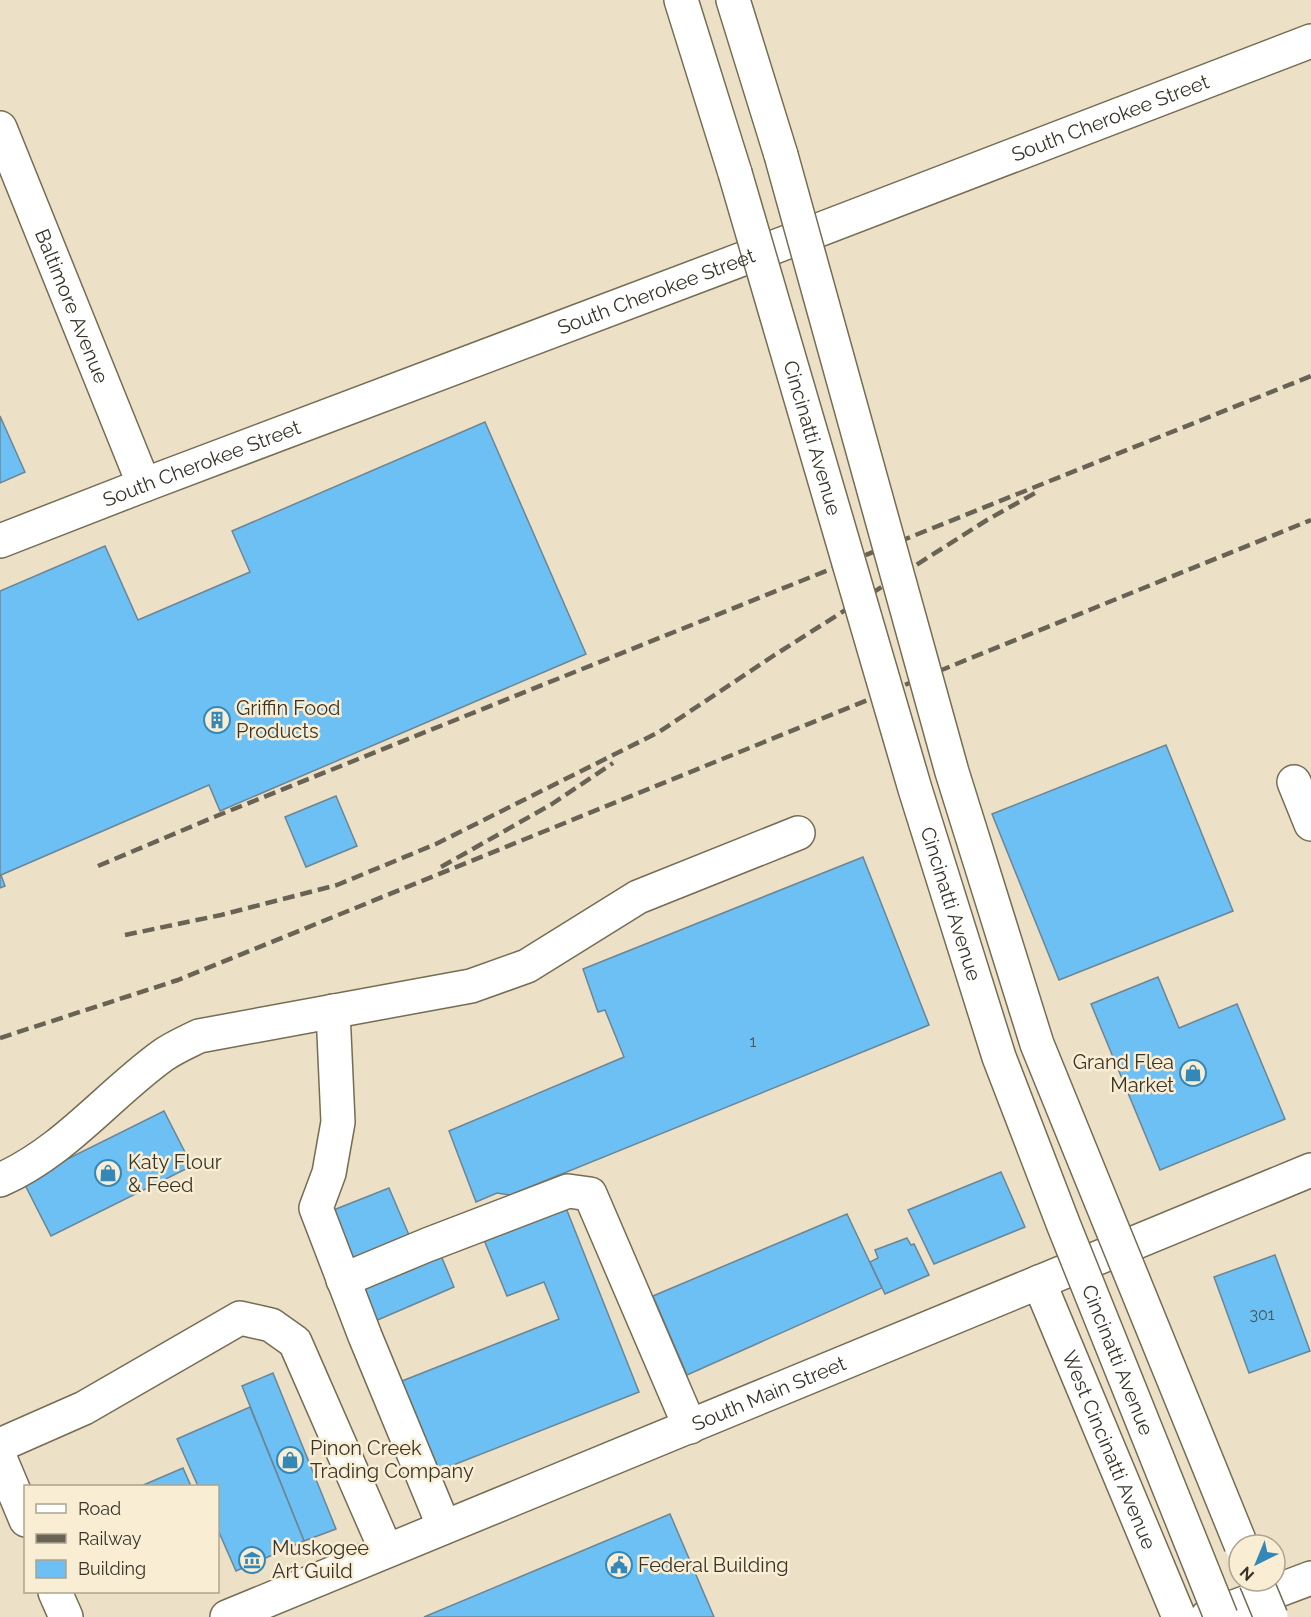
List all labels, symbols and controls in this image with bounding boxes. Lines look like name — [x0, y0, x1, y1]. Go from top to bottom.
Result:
street label: South Cherokee Street — [1008, 69, 1212, 167]
street label: Baltimore Avenue — [30, 225, 114, 387]
street label: South Cherokee Street — [554, 243, 759, 340]
street label: Cincinatti Avenue — [778, 358, 846, 518]
street label: South Cherokee Street — [99, 415, 304, 512]
place label: Griffin Food Products — [236, 696, 341, 743]
building icon: Griffin Food Products — [202, 705, 232, 735]
street label: Cincinatti Avenue — [916, 824, 986, 984]
house number: 1 — [750, 1032, 757, 1051]
place label: Grand Flea Market — [1073, 1050, 1174, 1097]
shop icon: Grand Flea Market — [1178, 1058, 1208, 1088]
place label: Katy Flour & Feed — [128, 1150, 222, 1197]
shop icon: Katy Flour & Feed — [93, 1158, 123, 1188]
street label: Cincinatti Avenue — [1077, 1281, 1159, 1439]
house number: 301 — [1249, 1305, 1275, 1324]
street label: West Cincinatti Avenue — [1057, 1347, 1161, 1553]
street label: South Main Street — [688, 1351, 850, 1436]
place label: Pinon Creek Trading Company — [310, 1436, 474, 1483]
shop icon: Pinon Creek Trading Company — [275, 1445, 305, 1475]
legend — [24, 1485, 219, 1593]
text: Road — [78, 1498, 121, 1519]
text: Railway — [78, 1528, 142, 1549]
north arrow — [1227, 1533, 1287, 1593]
place label: Muskogee Art Guild — [272, 1536, 369, 1583]
museum icon: Muskogee Art Guild — [237, 1545, 267, 1575]
public building icon: Federal Building — [604, 1550, 634, 1580]
place label: Federal Building — [638, 1553, 789, 1577]
text: Building — [78, 1558, 146, 1579]
text: N — [1236, 1562, 1258, 1585]

